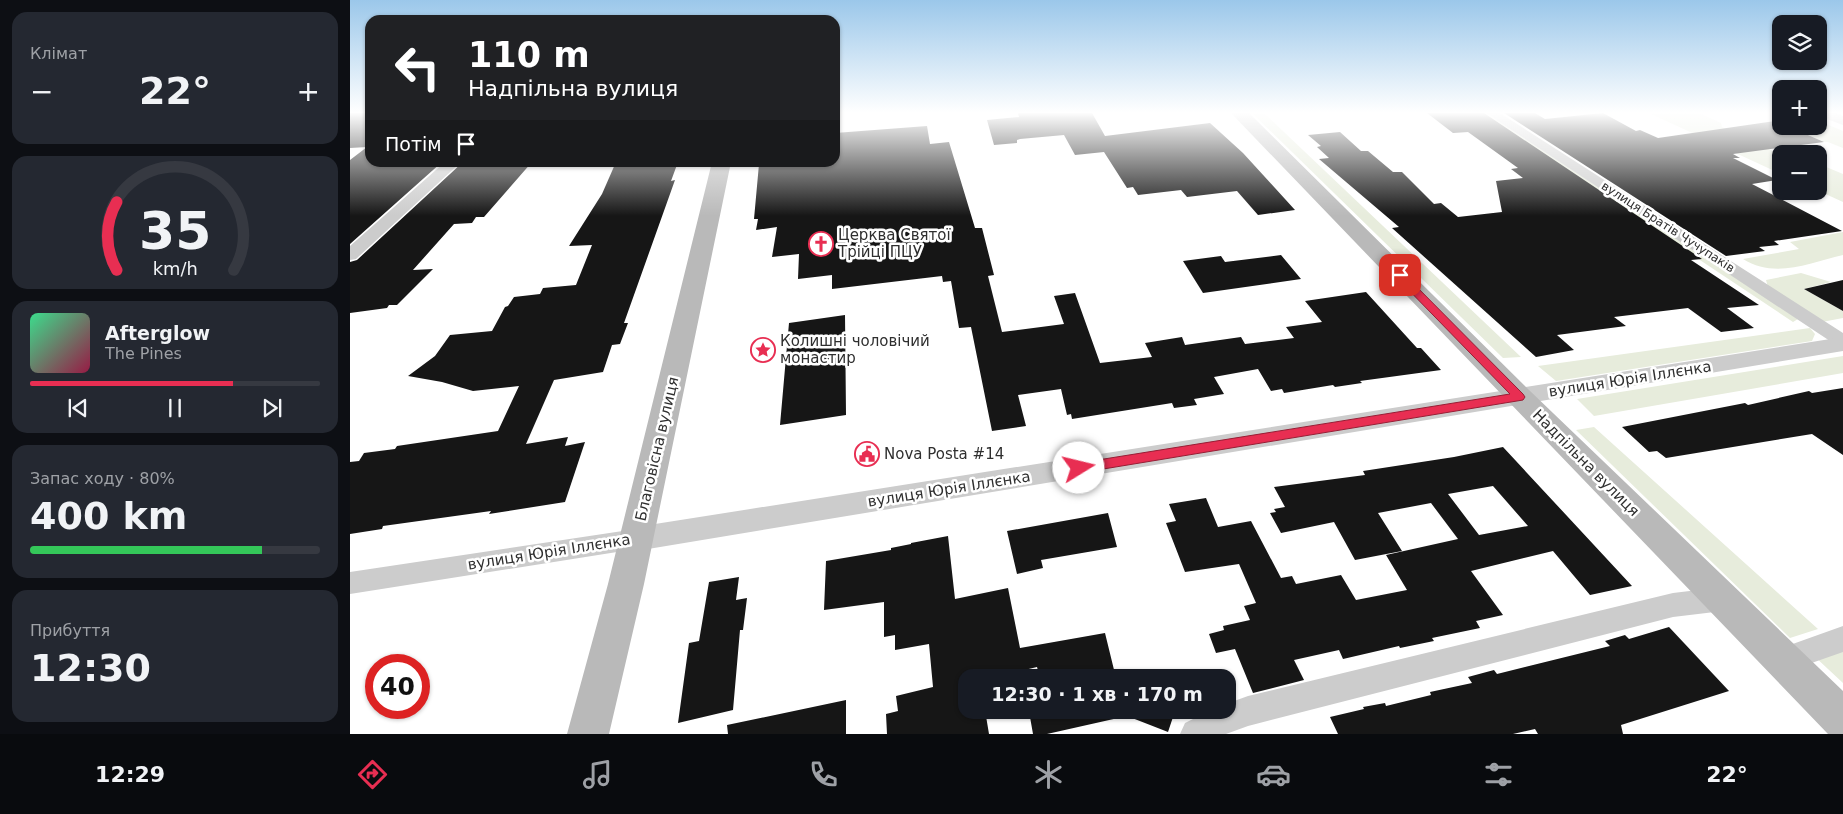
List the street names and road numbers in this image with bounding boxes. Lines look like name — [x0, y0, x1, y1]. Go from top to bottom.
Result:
street label: вулиця Братів Чучупаків — [1599, 179, 1737, 275]
street label: вулиця Юрія Іллєнка — [1547, 357, 1713, 401]
street label: Благовісна вулиця — [632, 375, 682, 523]
street label: Надпільна вулиця — [1529, 406, 1643, 520]
street label: вулиця Юрія Іллєнка — [866, 467, 1032, 511]
street label: вулиця Юрія Іллєнка — [466, 530, 632, 574]

